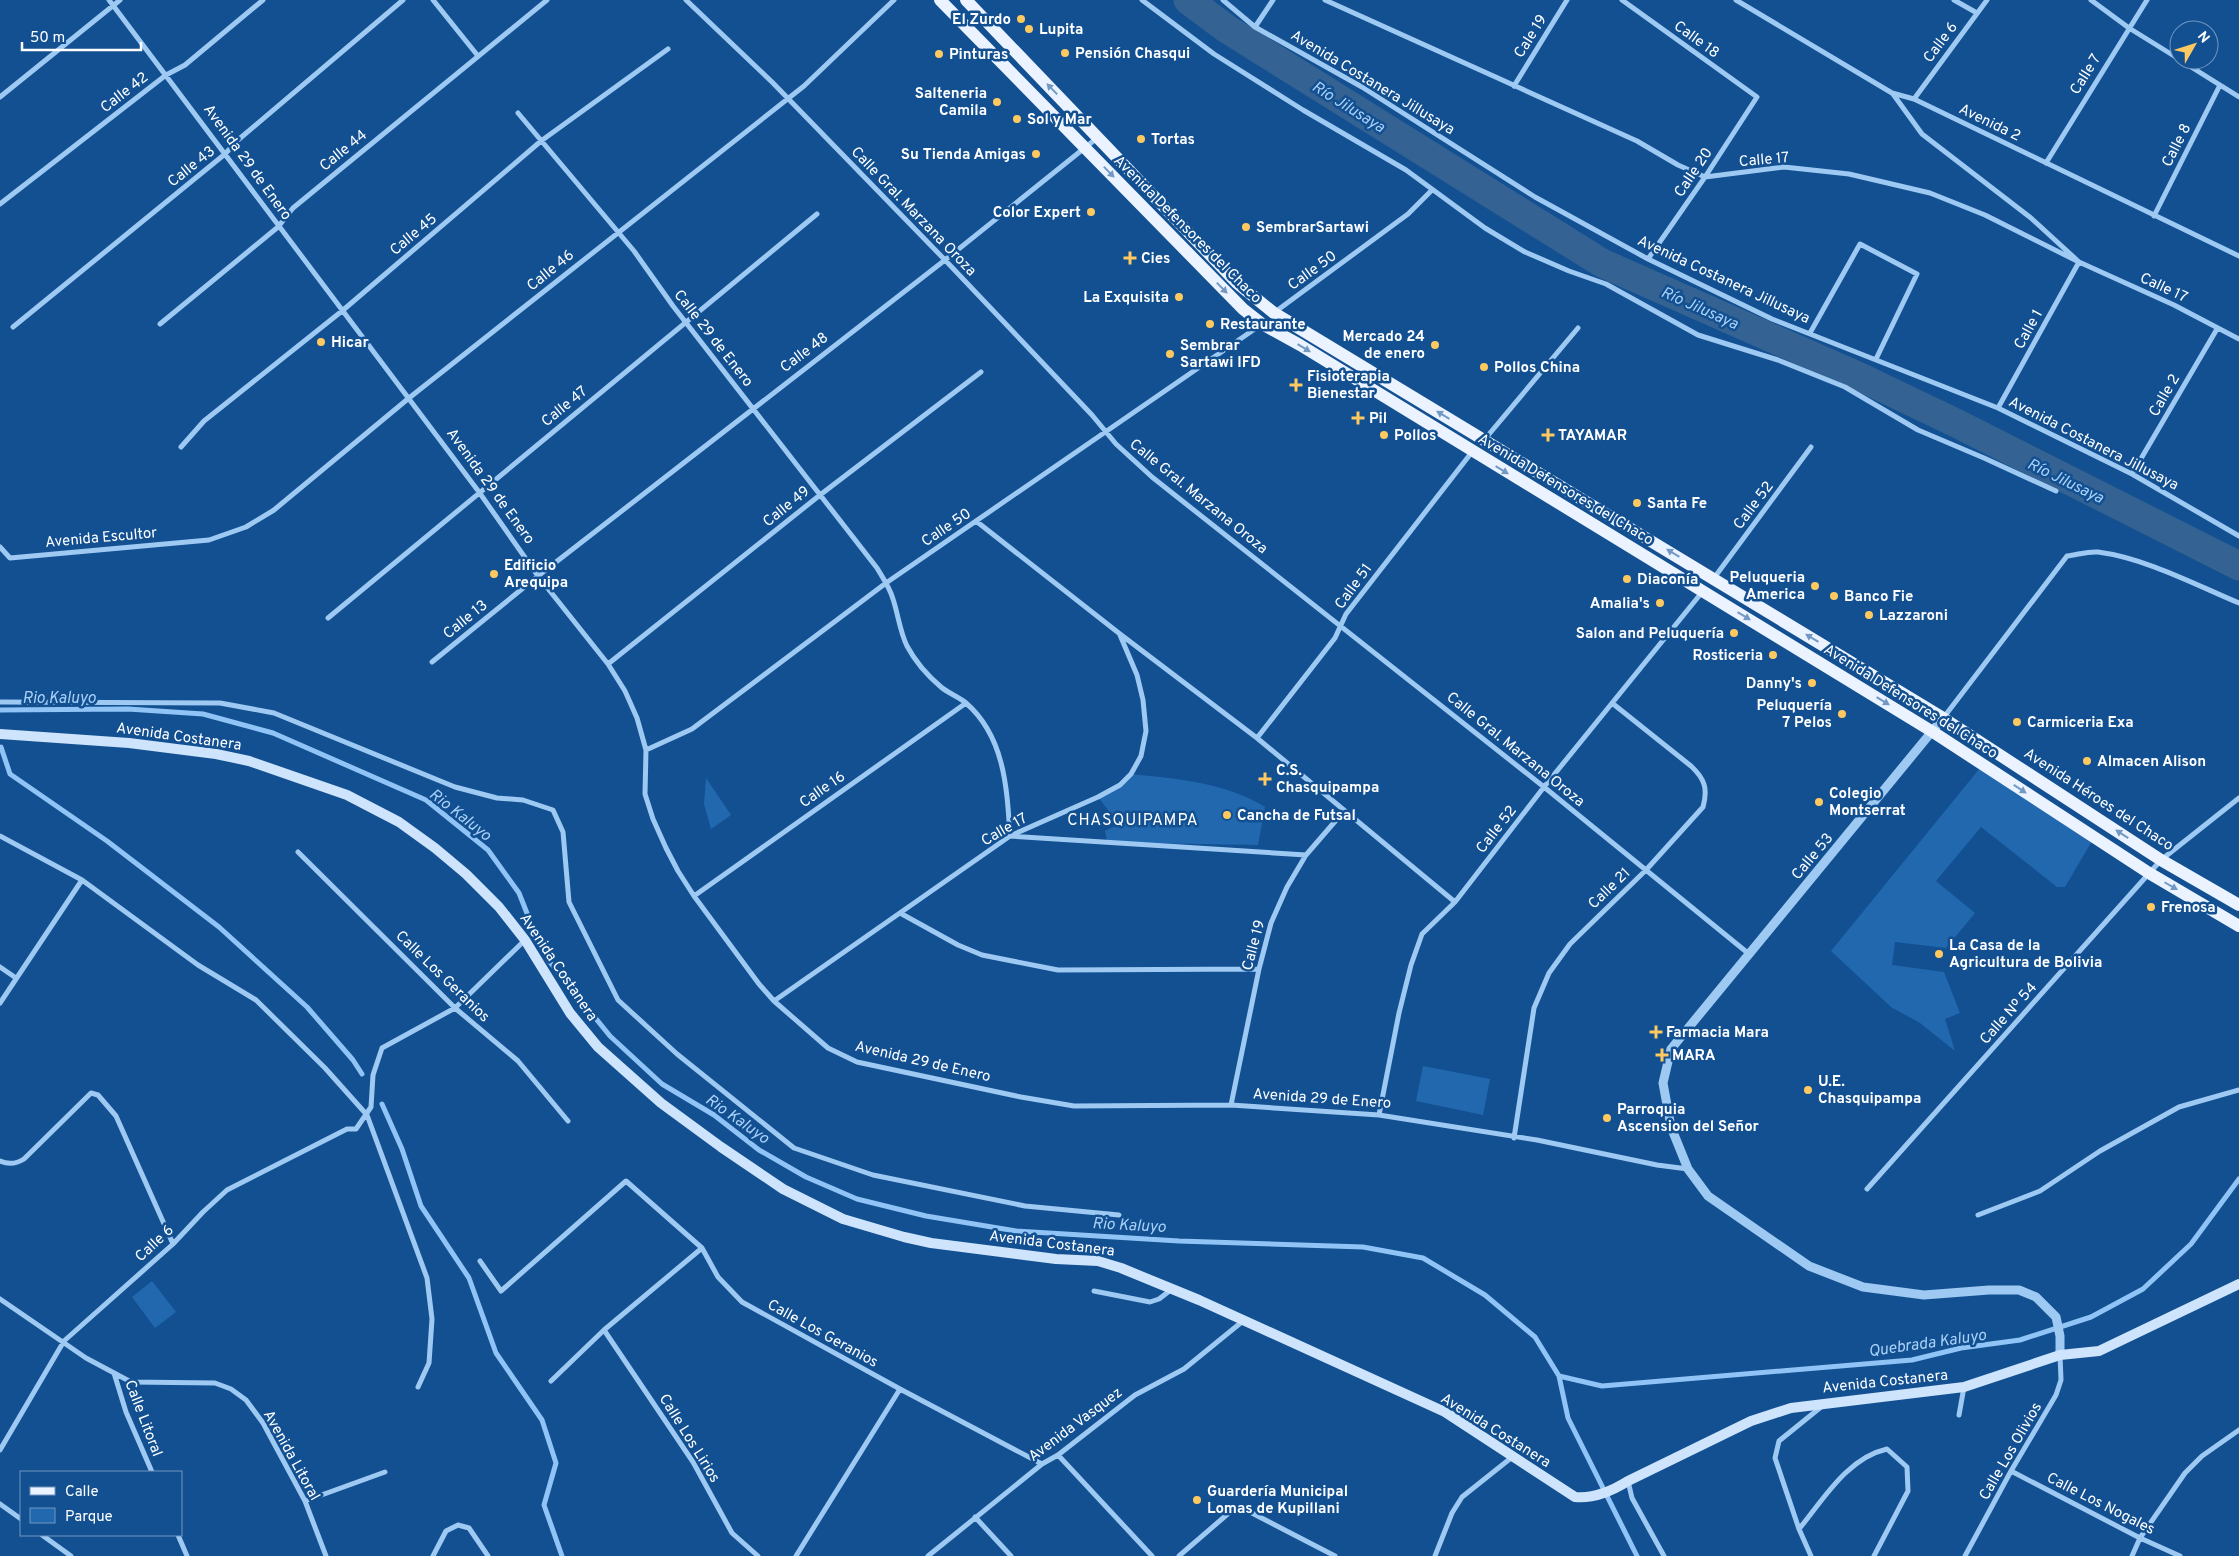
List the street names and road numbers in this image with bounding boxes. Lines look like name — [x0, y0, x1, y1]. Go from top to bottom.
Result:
street label: Cale 19 — [1511, 12, 1552, 62]
street label: Calle 18 — [1670, 17, 1723, 63]
street label: Calle 6 — [1920, 19, 1963, 67]
street label: Avenida Costanera Jillusaya — [1287, 27, 1458, 140]
street label: Calle 7 — [2066, 51, 2106, 99]
street label: Calle 42 — [97, 69, 153, 118]
street label: Avenida 2 — [1955, 100, 2023, 146]
street label: Avenida 29 de Enero — [198, 101, 295, 225]
street label: Calle 8 — [2158, 121, 2196, 171]
street label: Calle 44 — [316, 126, 372, 176]
street label: Calle 43 — [164, 142, 219, 192]
street label: Calle Gral. Marzana Oroza — [846, 143, 980, 281]
street label: Calle 20 — [1671, 144, 1718, 201]
street label: Calle 17 — [1738, 149, 1790, 172]
street label: Avenida Defensores del Chaco — [1109, 152, 1265, 308]
street label: Calle 45 — [387, 210, 441, 260]
street label: Avenida Costanera Jillusaya — [1634, 232, 1813, 329]
street label: Calle 46 — [523, 246, 578, 296]
street label: Calle 50 — [1285, 247, 1341, 295]
street label: Calle 17 — [2137, 269, 2190, 308]
street label: Calle 29 de Enero — [669, 286, 757, 391]
street label: Calle 1 — [2011, 306, 2048, 353]
street label: Calle 48 — [777, 329, 833, 377]
street label: Calle 2 — [2146, 371, 2185, 421]
street label: Calle 47 — [538, 383, 592, 432]
street label: Avenida Costanera Jillusaya — [2005, 393, 2182, 496]
street label: Avenida 29 de Enero — [441, 425, 538, 549]
street label: Avenida Defensores del Chaco — [1474, 430, 1657, 550]
street label: Calle Gral. Marzana Oroza — [1125, 435, 1271, 559]
street label: Calle 52 — [1730, 478, 1778, 534]
street label: Calle 49 — [760, 482, 814, 532]
street label: Calle 50 — [918, 505, 975, 552]
street label: Avenida Escultor — [44, 524, 158, 553]
street label: Calle 51 — [1331, 560, 1377, 613]
street label: Calle 13 — [440, 597, 492, 644]
street label: Avenida Defensores del Chaco — [1820, 641, 2001, 764]
street label: Calle Gral. Marzana Oroza — [1442, 688, 1588, 812]
street label: Avenida Costanera — [115, 719, 243, 756]
street label: Avenida Héroes del Chaco — [2020, 745, 2177, 856]
street label: Calle 16 — [796, 768, 849, 813]
street label: Calle 52 — [1473, 802, 1522, 858]
street label: Calle 17 — [978, 809, 1031, 851]
street label: Calle 53 — [1788, 830, 1838, 884]
street label: Calle 21 — [1585, 864, 1635, 914]
street label: Avenida Costanera — [515, 910, 601, 1025]
street label: Calle 19 — [1239, 918, 1270, 973]
street label: Calle Los Geranios — [391, 927, 493, 1027]
street label: Calle Nº 54 — [1976, 979, 2042, 1049]
street label: Avenida 29 de Enero — [853, 1038, 992, 1087]
street label: Avenida 29 de Enero — [1252, 1085, 1392, 1114]
street label: Calle 6 — [132, 1221, 178, 1267]
street label: Avenida Costanera — [988, 1227, 1116, 1262]
street label: Calle Los Geranios — [763, 1296, 881, 1373]
street label: Avenida Costanera — [1821, 1366, 1949, 1399]
street label: Calle Litoral — [119, 1378, 166, 1459]
street label: Avenida Vasquez — [1025, 1384, 1127, 1467]
street label: Avenida Costanera — [1437, 1390, 1554, 1473]
street label: Calle Los Lirios — [654, 1391, 724, 1487]
street label: Calle Los Olivios — [1976, 1400, 2047, 1504]
street label: Avenida Litoral — [258, 1407, 323, 1504]
street label: Calle Los Nogales — [2043, 1469, 2158, 1540]

